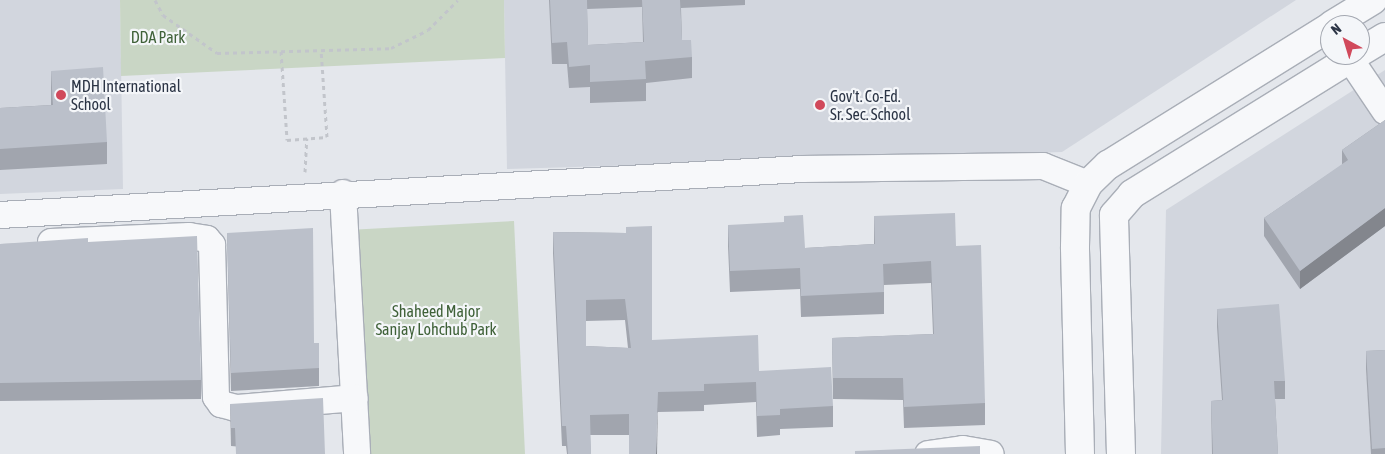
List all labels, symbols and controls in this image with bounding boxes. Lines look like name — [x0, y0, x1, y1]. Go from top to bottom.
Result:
north arrow — [1320, 15, 1370, 65]
text: N — [1328, 20, 1344, 38]
park label: DDA Park — [131, 27, 185, 47]
place label: MDH International School — [71, 76, 181, 114]
place label: Gov't. Co-Ed. Sr. Sec. School — [830, 86, 910, 124]
marker: MDH International School — [55, 89, 67, 101]
marker: Gov't. Co-Ed. Sr. Sec. School — [814, 99, 826, 111]
park label: Shaheed Major Sanjay Lohchub Park — [375, 301, 497, 339]

